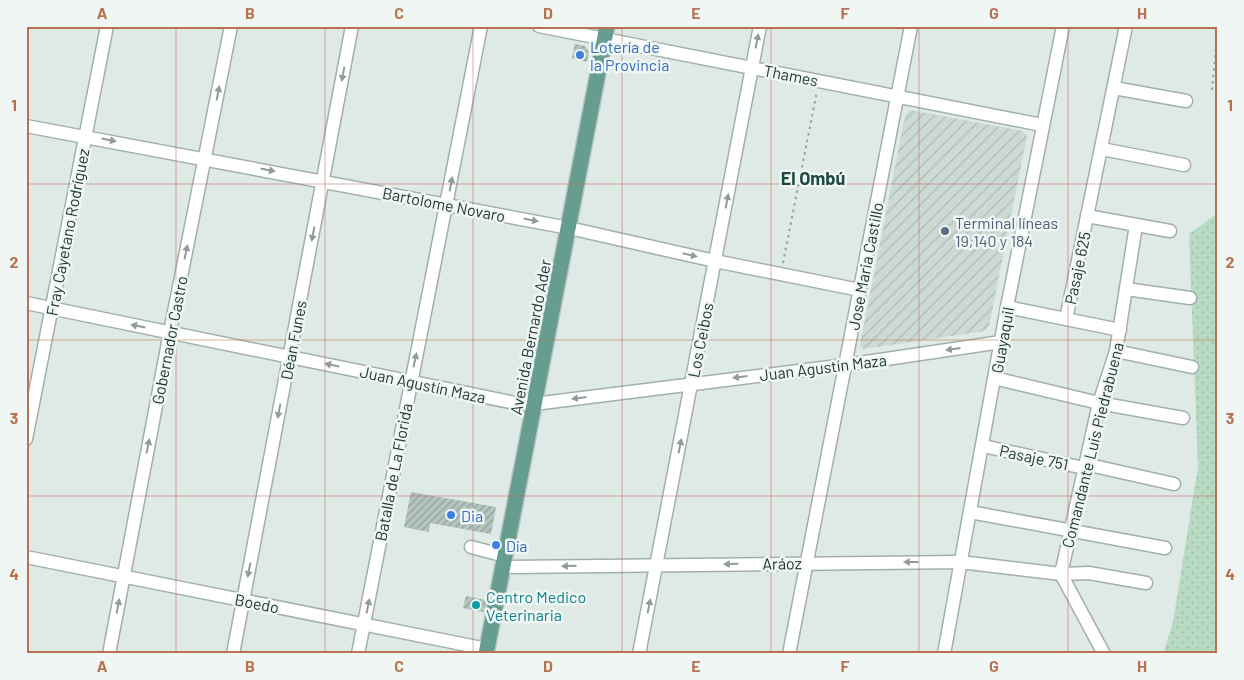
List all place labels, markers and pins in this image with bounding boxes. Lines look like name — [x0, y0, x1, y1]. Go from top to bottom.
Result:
place label: Lotería de la Provincia — [590, 37, 669, 74]
marker: Lotería de la Provincia — [574, 49, 586, 61]
place label: Terminal líneas 19,140 y 184 — [955, 213, 1058, 250]
marker: Terminal líneas 19,140 y 184 — [939, 225, 951, 237]
place label: Dia — [461, 506, 483, 525]
marker: Dia — [445, 509, 457, 521]
place label: Día — [506, 536, 527, 555]
marker: Día — [490, 539, 502, 551]
place label: Centro Medico Veterinaria — [486, 587, 586, 624]
marker: Centro Medico Veterinaria — [470, 599, 482, 611]

